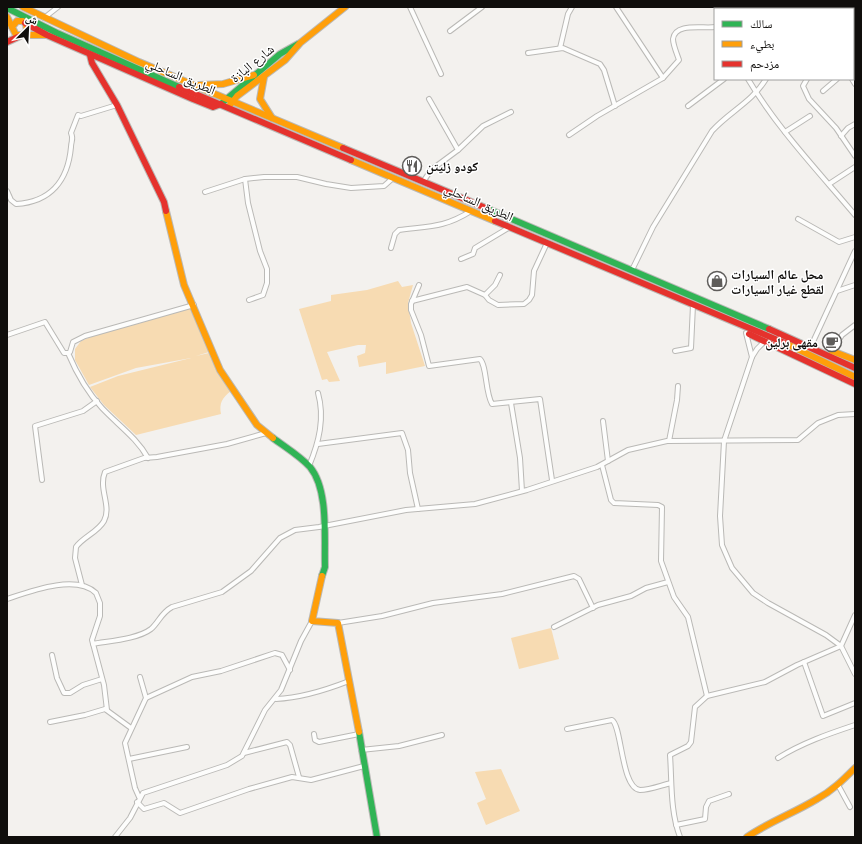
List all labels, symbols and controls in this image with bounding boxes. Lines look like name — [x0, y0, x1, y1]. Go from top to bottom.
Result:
north arrow — [8, 8, 48, 48]
legend — [714, 8, 854, 80]
text: ش — [23, 10, 41, 29]
text: سالك — [750, 16, 772, 31]
text: بطيء — [750, 36, 774, 54]
street label: شارع البازة — [227, 41, 278, 87]
street label: الطريق الساحلي — [143, 54, 218, 101]
text: مزدحم — [750, 56, 779, 72]
restaurant icon: كودو زليتن — [401, 155, 423, 177]
place label: كودو زليتن — [426, 158, 478, 175]
street label: الطريق الساحلي — [441, 180, 516, 227]
place label: محل عالم السيارات لقطع غيار السيارات — [731, 266, 824, 299]
shop icon: محل عالم السيارات لقطع غيار السيارات — [706, 270, 728, 292]
cafe icon: مقهى برلين — [821, 331, 843, 353]
place label: مقهى برلين — [765, 334, 818, 351]

